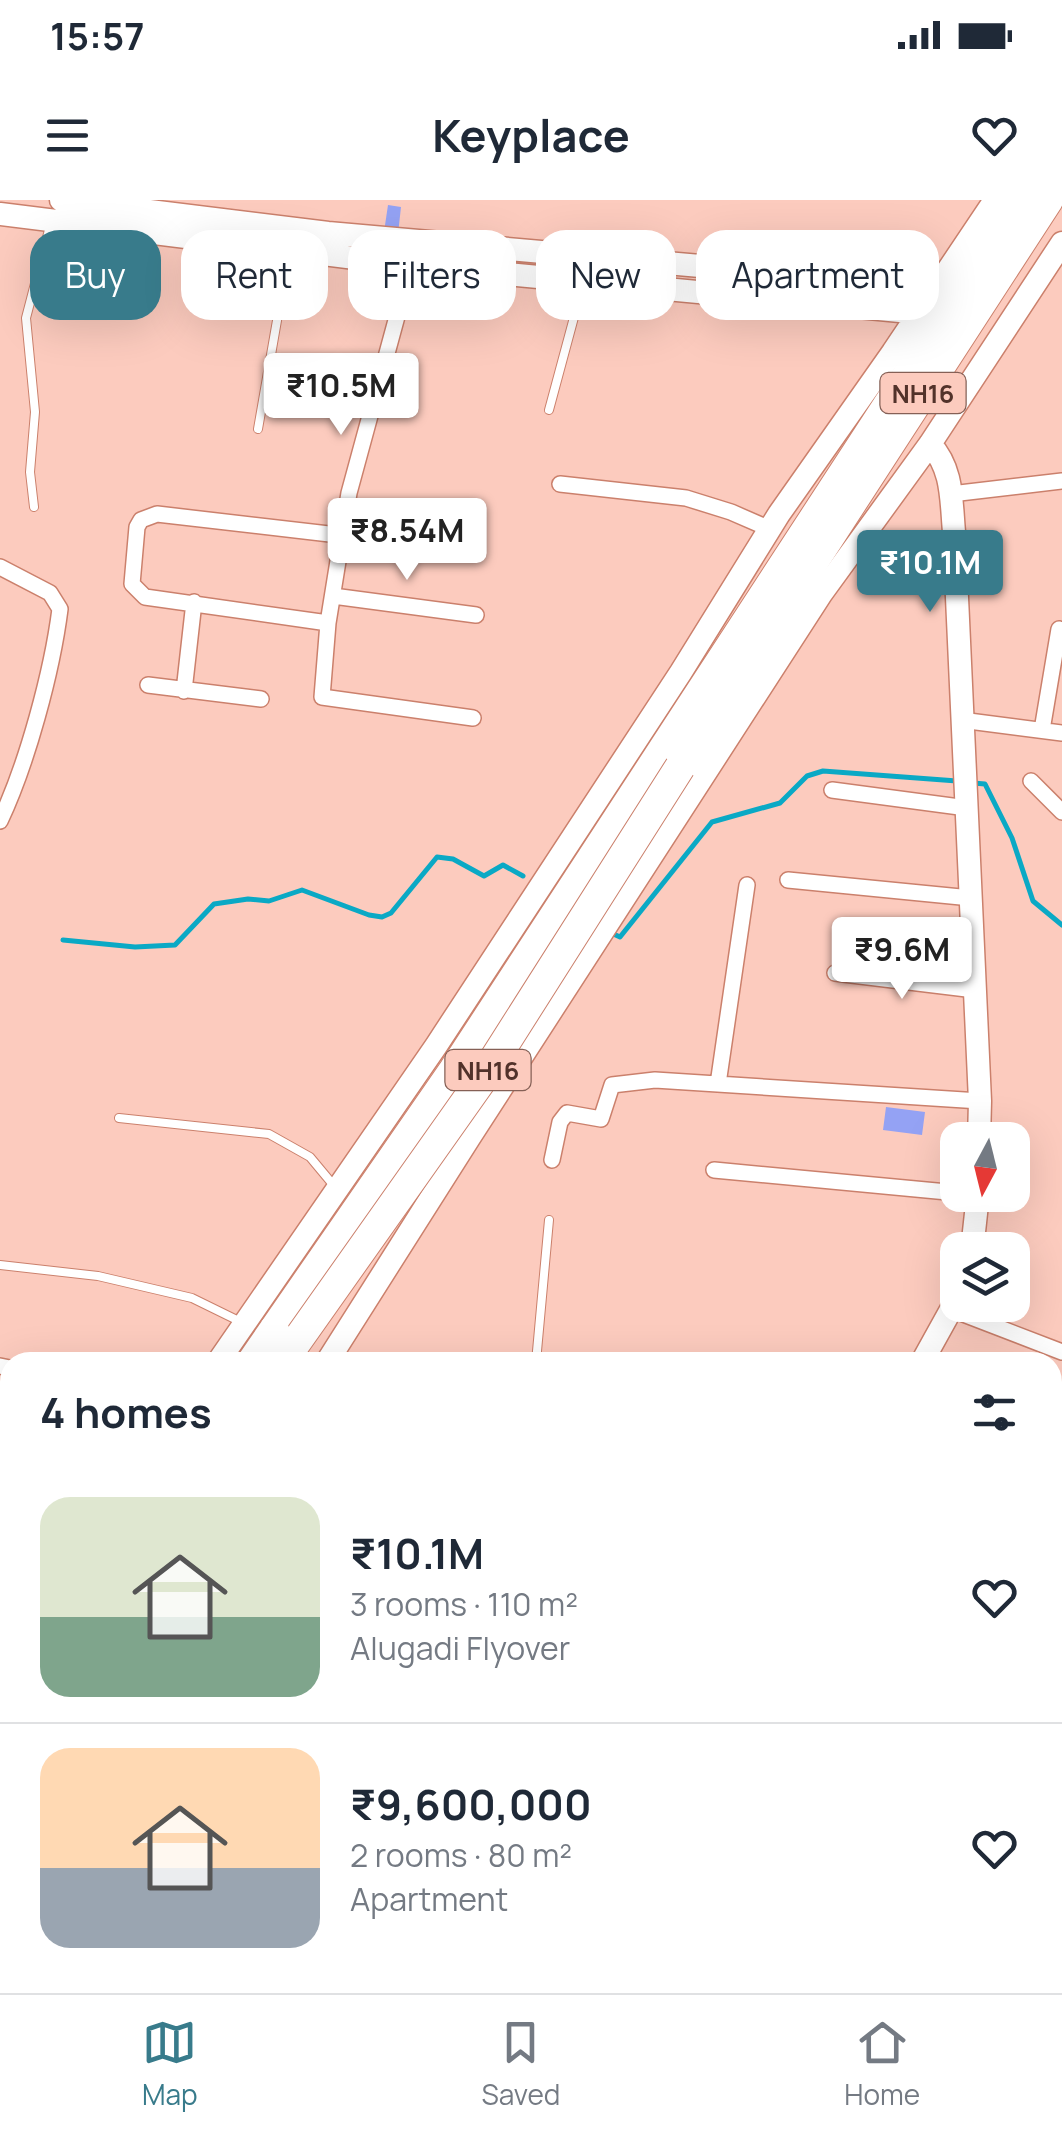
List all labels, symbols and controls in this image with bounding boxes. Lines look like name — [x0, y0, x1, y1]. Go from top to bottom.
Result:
text: 15:57 — [50, 9, 144, 61]
text: Keyplace — [432, 104, 630, 166]
icon: menu — [40, 108, 95, 163]
icon: heart — [967, 108, 1022, 163]
chip: Buy — [30, 230, 161, 320]
chip: Rent — [181, 230, 328, 320]
chip: Filters — [348, 230, 516, 320]
chip: New — [536, 230, 676, 320]
chip: Apartment — [696, 230, 939, 320]
pin: ₹10.5M — [260, 353, 422, 438]
text: ₹10.5M — [286, 363, 396, 407]
road number: NH16 — [880, 373, 966, 413]
pin: ₹8.54M — [326, 498, 488, 583]
text: ₹8.54M — [350, 508, 464, 552]
pin: ₹10.1M — [849, 530, 1011, 615]
text: ₹10.1M — [879, 540, 981, 584]
pin: ₹9.6M — [832, 917, 972, 1002]
text: ₹9.6M — [854, 927, 950, 971]
road number: NH16 — [446, 1050, 530, 1090]
north arrow — [940, 1122, 1030, 1212]
map controls — [940, 1122, 1030, 1322]
button: layers — [940, 1232, 1030, 1322]
text: 4 homes — [40, 1383, 212, 1441]
icon: filters — [967, 1385, 1022, 1440]
text: ₹10.1M — [350, 1524, 484, 1582]
icon: home — [120, 1537, 240, 1657]
icon: heart — [967, 1570, 1022, 1625]
text: 3 rooms · 110 m² — [350, 1582, 578, 1626]
text: Alugadi Flyover — [350, 1626, 570, 1670]
text: ₹9,600,000 — [350, 1775, 592, 1833]
icon: home — [120, 1788, 240, 1908]
icon: heart — [967, 1821, 1022, 1876]
text: 2 rooms · 80 m² — [350, 1833, 572, 1877]
text: Apartment — [350, 1877, 508, 1921]
tab: Map — [142, 2015, 198, 2113]
tab: Saved — [482, 2015, 560, 2113]
tab: Home — [844, 2015, 920, 2113]

